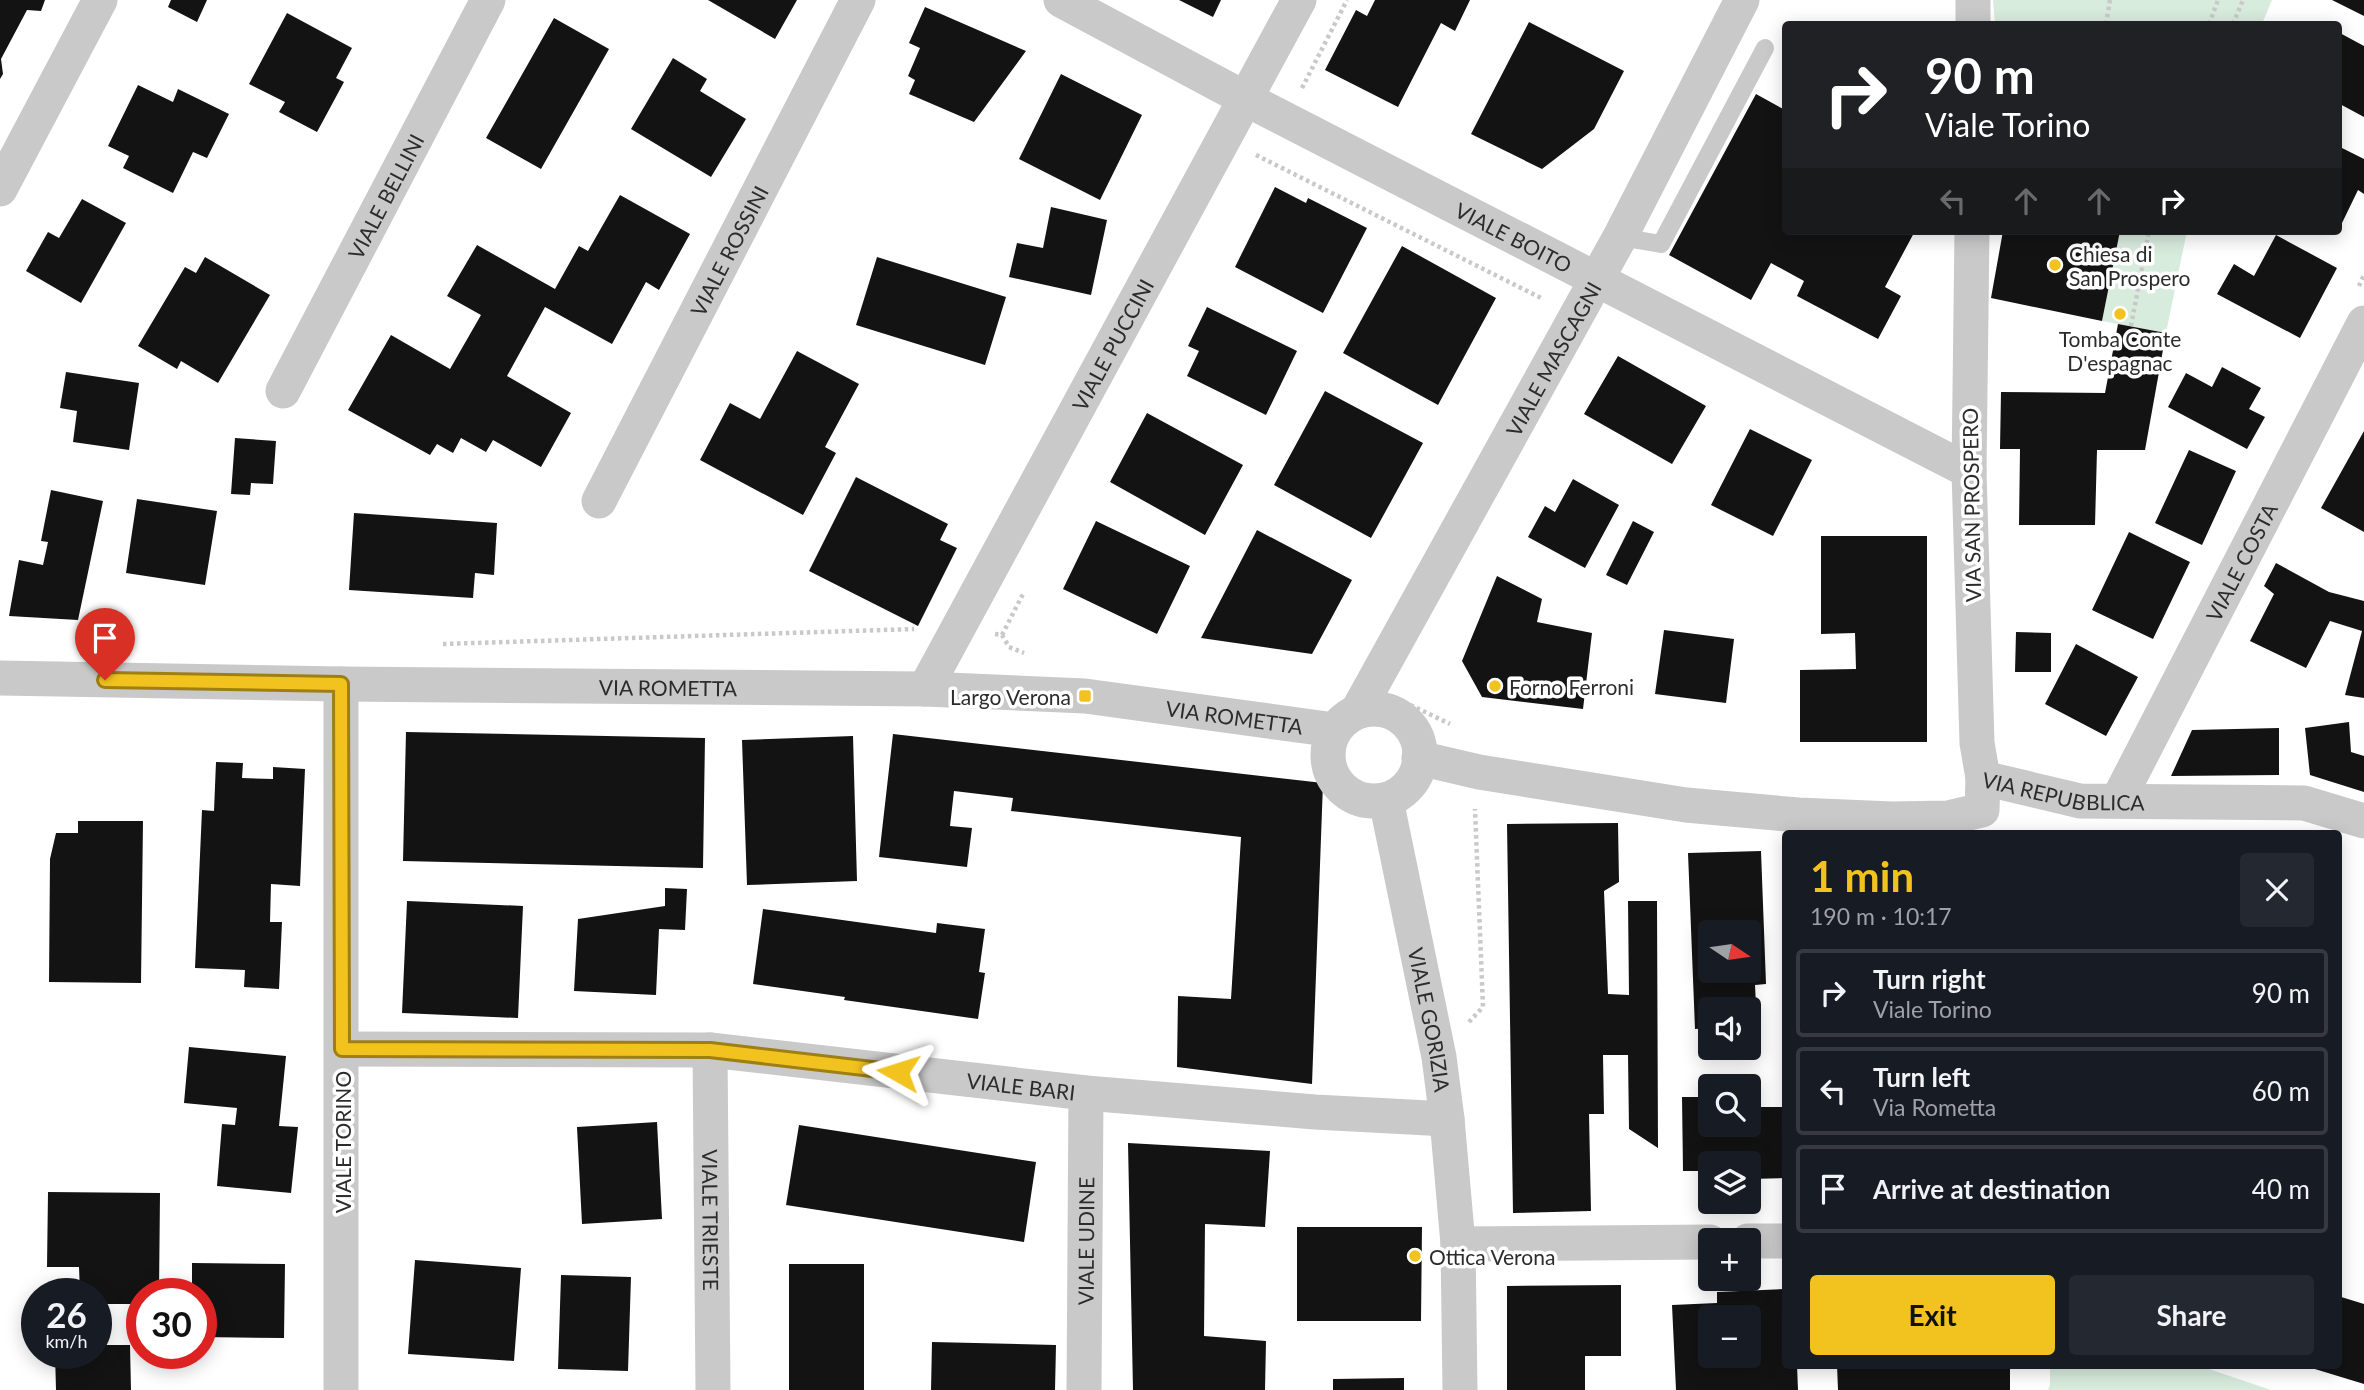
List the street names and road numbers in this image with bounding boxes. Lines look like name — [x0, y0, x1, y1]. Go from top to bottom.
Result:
street label: VIALE BELLINI — [342, 129, 428, 263]
street label: VIALE ROSSINI — [685, 181, 772, 320]
street label: VIALE BOITO — [1451, 197, 1576, 277]
street label: VIALE PUCCINI — [1066, 274, 1158, 415]
street label: VIALE MASCAGNI — [1500, 277, 1606, 440]
street label: VIA SAN PROSPERO — [1957, 408, 1985, 602]
street label: VIALE COSTA — [2200, 498, 2282, 625]
street label: VIA ROMETTA — [599, 674, 738, 700]
street label: VIA ROMETTA — [1164, 695, 1305, 738]
street label: VIA REPUBBLICA — [1980, 766, 2145, 815]
street label: VIALE GORIZIA — [1404, 945, 1456, 1094]
street label: VIALE BARI — [965, 1067, 1077, 1104]
street label: VIALE TORINO — [330, 1071, 355, 1213]
street label: VIALE TRIESTE — [698, 1149, 725, 1291]
street label: VIALE UDINE — [1072, 1177, 1098, 1305]

